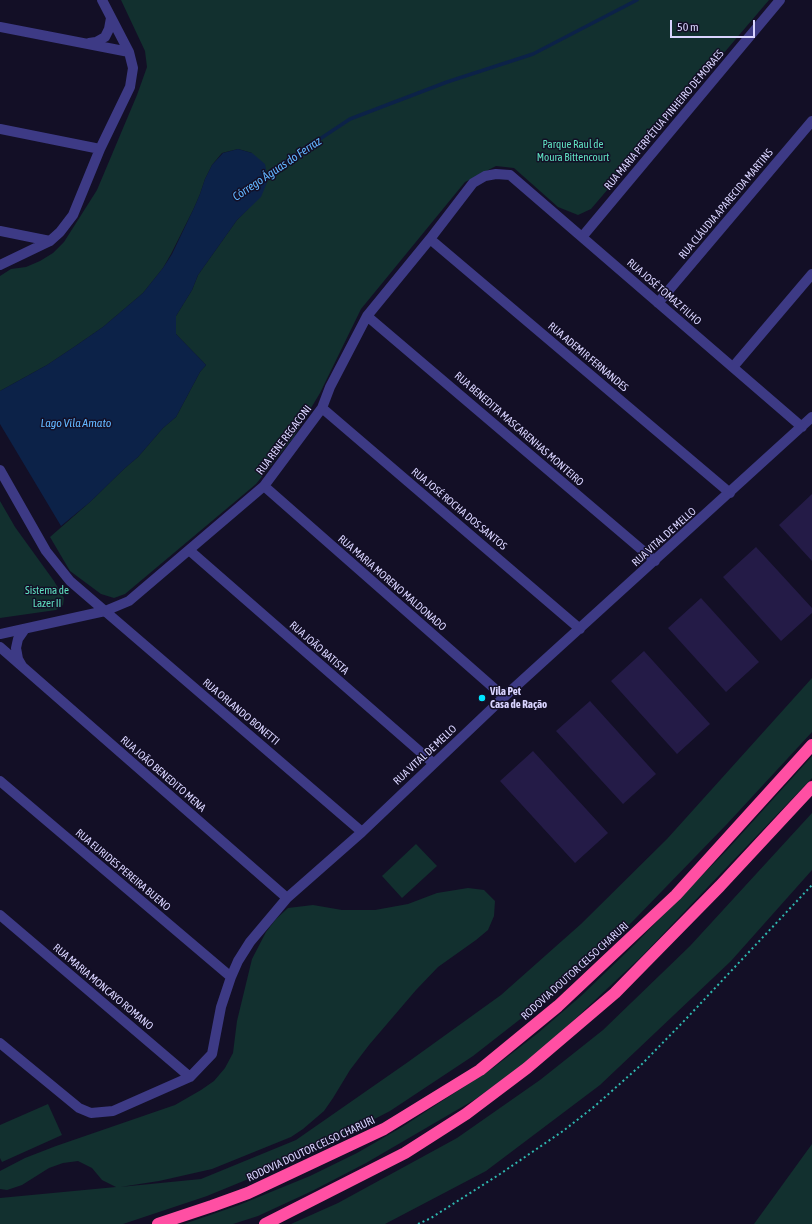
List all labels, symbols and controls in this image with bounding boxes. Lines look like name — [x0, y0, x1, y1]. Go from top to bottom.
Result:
scale bar — [672, 12, 757, 38]
text: 50 m — [677, 20, 699, 34]
street label: RUA MARIA PERPÉTUA PINHEIRO DE MORAES — [601, 47, 727, 193]
water label: Córrego Águas do Ferraz — [230, 134, 324, 204]
park label: Parque Raul de Moura Bittencourt — [537, 138, 609, 164]
street label: RUA CLÁUDIA APARECIDA MARTINS — [676, 146, 776, 262]
street label: RUA JOSÉ TOMAZ FILHO — [624, 256, 704, 328]
street label: RUA ADEMIR FERNANDES — [545, 320, 631, 394]
street label: RUA BENEDITA MASCARENHAS MONTEIRO — [452, 369, 586, 489]
street label: RUA RENE REGACONI — [254, 403, 314, 477]
water label: Lago Vila Amato — [41, 416, 111, 430]
street label: RUA JOSÉ ROCHA DOS SANTOS — [409, 465, 509, 553]
street label: RUA VITAL DE MELLO — [629, 505, 699, 569]
street label: RUA MARIA MORENO MALDONADO — [335, 532, 449, 634]
park label: Sistema de Lazer II — [25, 584, 69, 610]
street label: RUA JOÃO BATISTA — [287, 619, 351, 677]
street label: RUA ORLANDO BONETTI — [200, 676, 282, 748]
place label: Vila Pet Casa de Ração — [490, 685, 547, 711]
marker: Vila Pet Casa de Ração — [477, 693, 487, 703]
street label: RUA VITAL DE MELLO — [391, 722, 459, 788]
street label: RUA JOÃO BENEDITO MENA — [118, 733, 208, 815]
street label: RUA EURIDES PEREIRA BUENO — [73, 826, 173, 914]
street label: RODOVIA DOUTOR CELSO CHARURI — [519, 919, 631, 1023]
street label: RUA MARIA MONCAYO ROMANO — [50, 941, 156, 1033]
street label: RODOVIA DOUTOR CELSO CHARURI — [245, 1113, 377, 1185]

